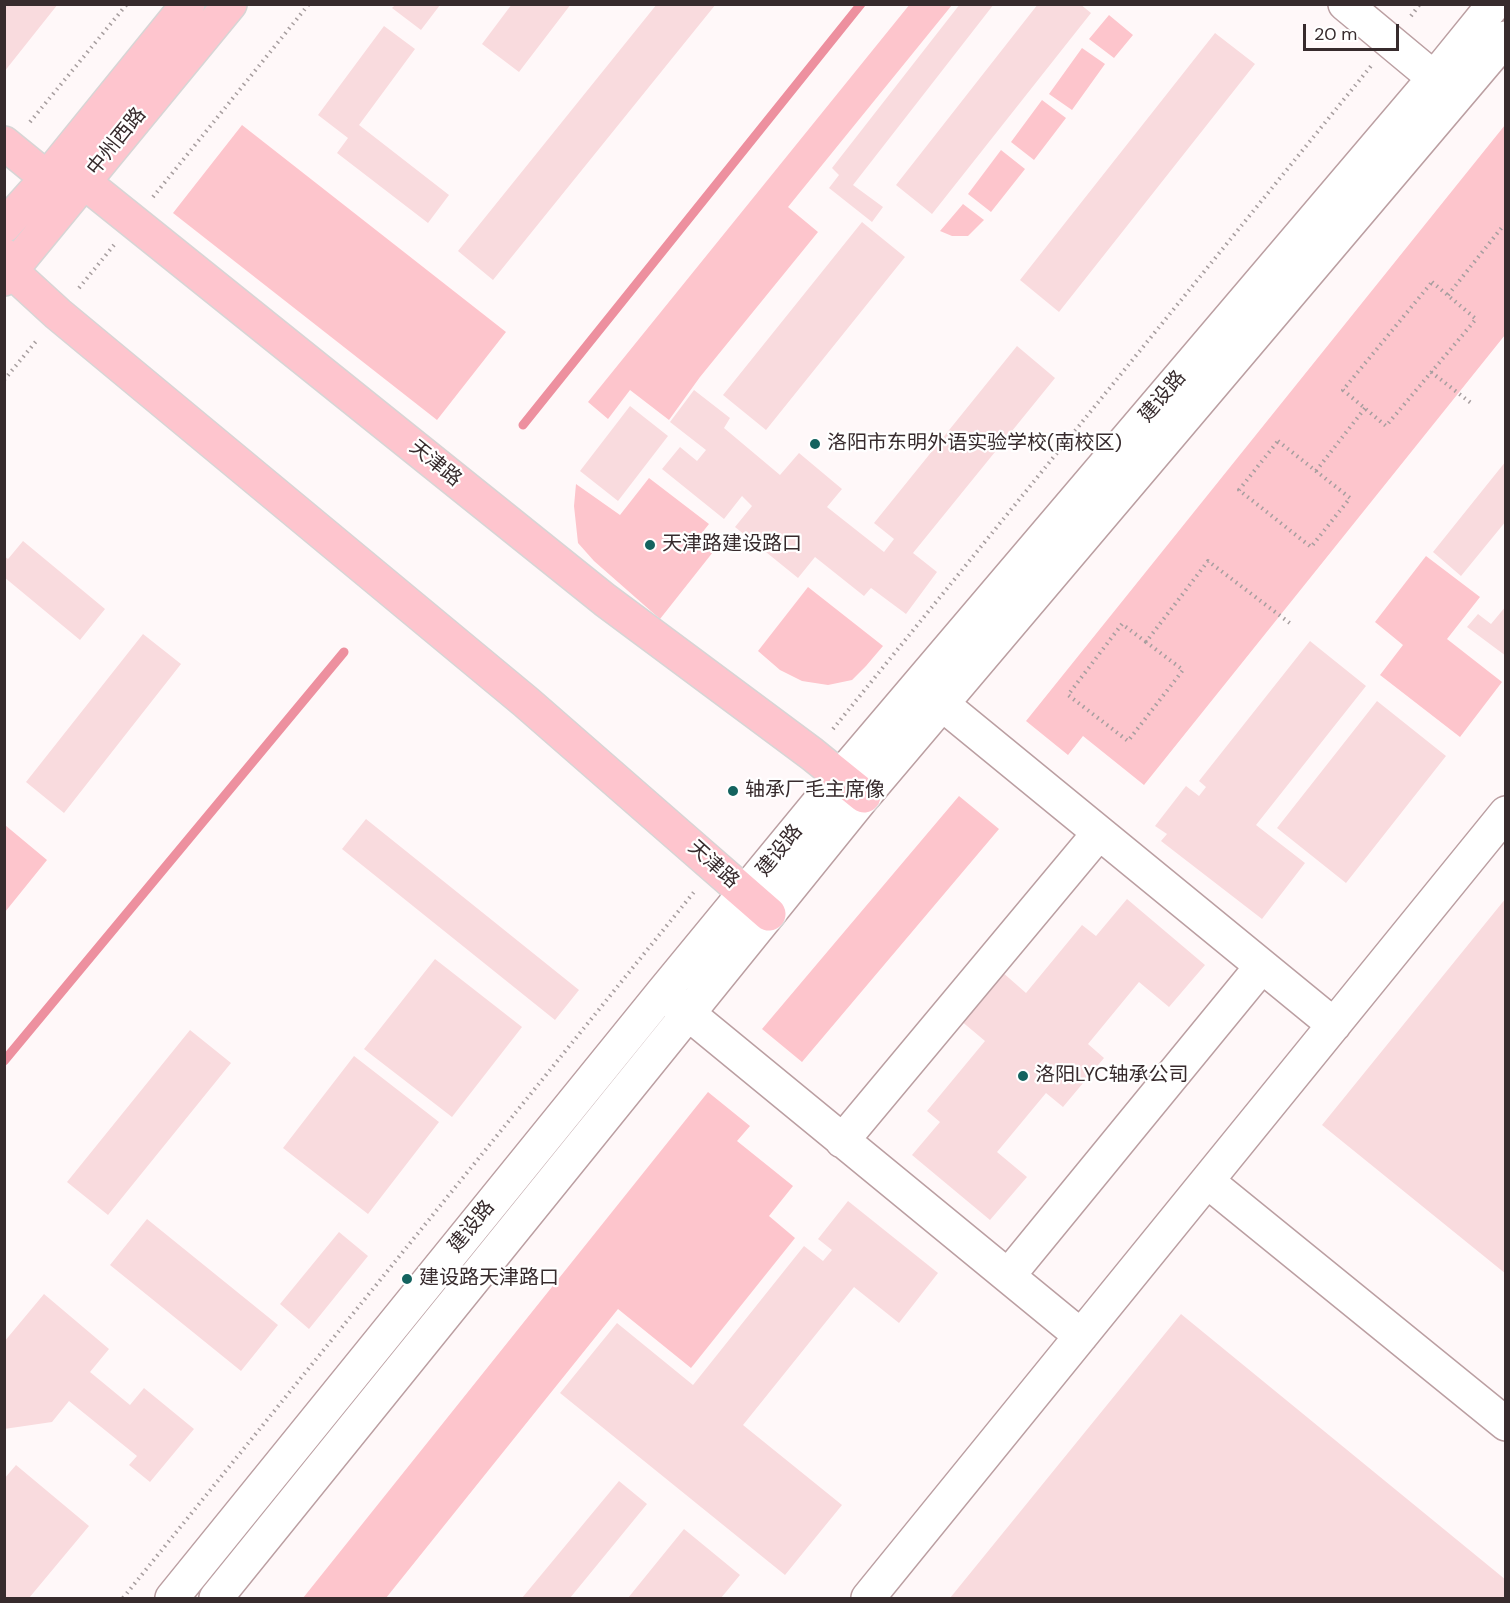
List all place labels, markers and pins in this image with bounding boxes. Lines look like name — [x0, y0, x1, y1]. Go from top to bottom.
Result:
place label: 洛阳市东明外语实验学校(南校区) — [827, 432, 1122, 456]
marker: 洛阳市东明外语实验学校(南校区) — [808, 437, 822, 451]
place label: 天津路建设路口 — [662, 533, 802, 557]
marker: 天津路建设路口 — [643, 538, 657, 552]
place label: 轴承厂毛主席像 — [745, 779, 885, 803]
marker: 轴承厂毛主席像 — [726, 784, 740, 798]
place label: 洛阳LYC轴承公司 — [1035, 1064, 1188, 1088]
marker: 洛阳LYC轴承公司 — [1016, 1069, 1030, 1083]
place label: 建设路天津路口 — [419, 1267, 559, 1291]
marker: 建设路天津路口 — [400, 1272, 414, 1286]

